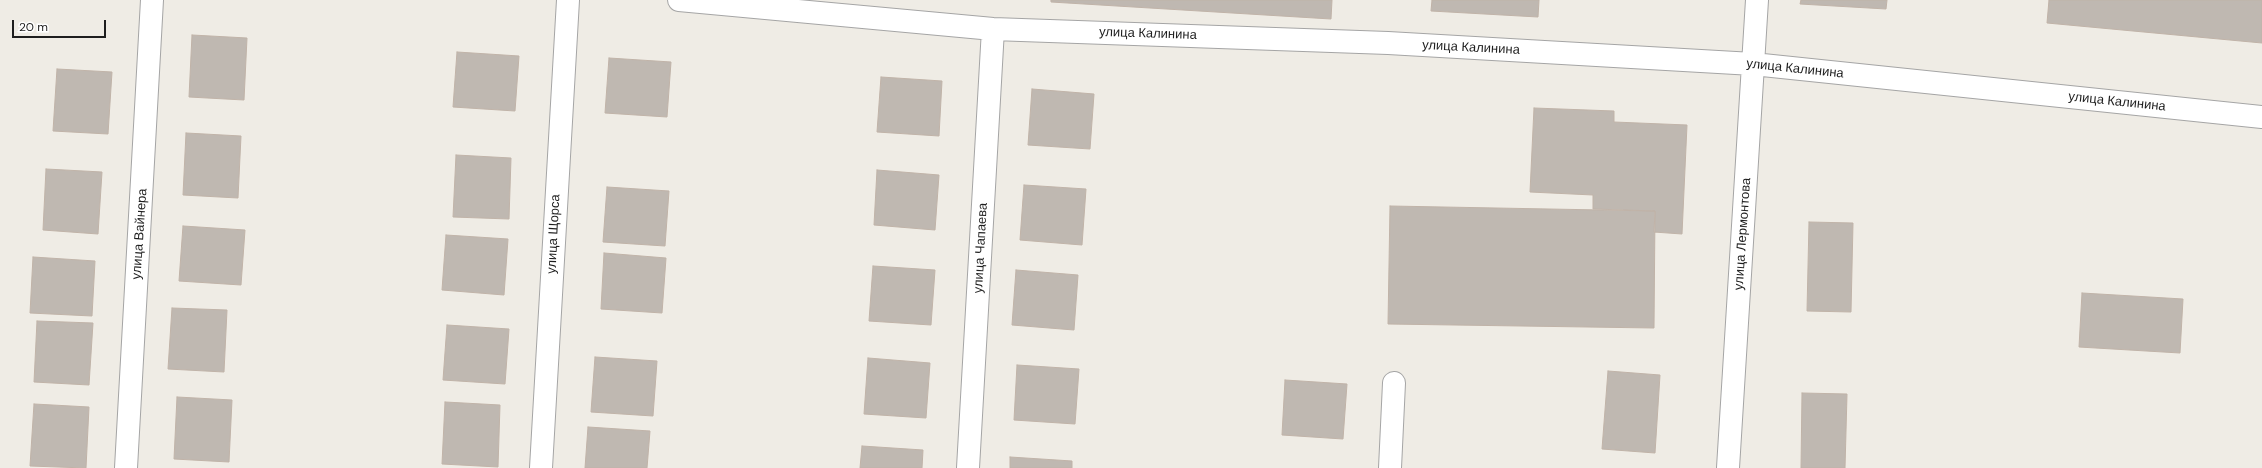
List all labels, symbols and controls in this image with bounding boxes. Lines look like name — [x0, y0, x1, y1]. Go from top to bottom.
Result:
scale bar — [14, 12, 108, 38]
text: 20 m — [19, 19, 48, 35]
street label: улица Калинина — [1099, 24, 1197, 44]
street label: улица Калинина — [1422, 38, 1520, 58]
street label: улица Калинина — [1746, 56, 1844, 82]
street label: улица Калинина — [2068, 89, 2166, 115]
street label: улица Лермонтова — [1731, 177, 1755, 291]
street label: улица Вайнера — [129, 188, 151, 280]
street label: улица Щорса — [544, 194, 564, 274]
street label: улица Чапаева — [971, 202, 991, 294]

